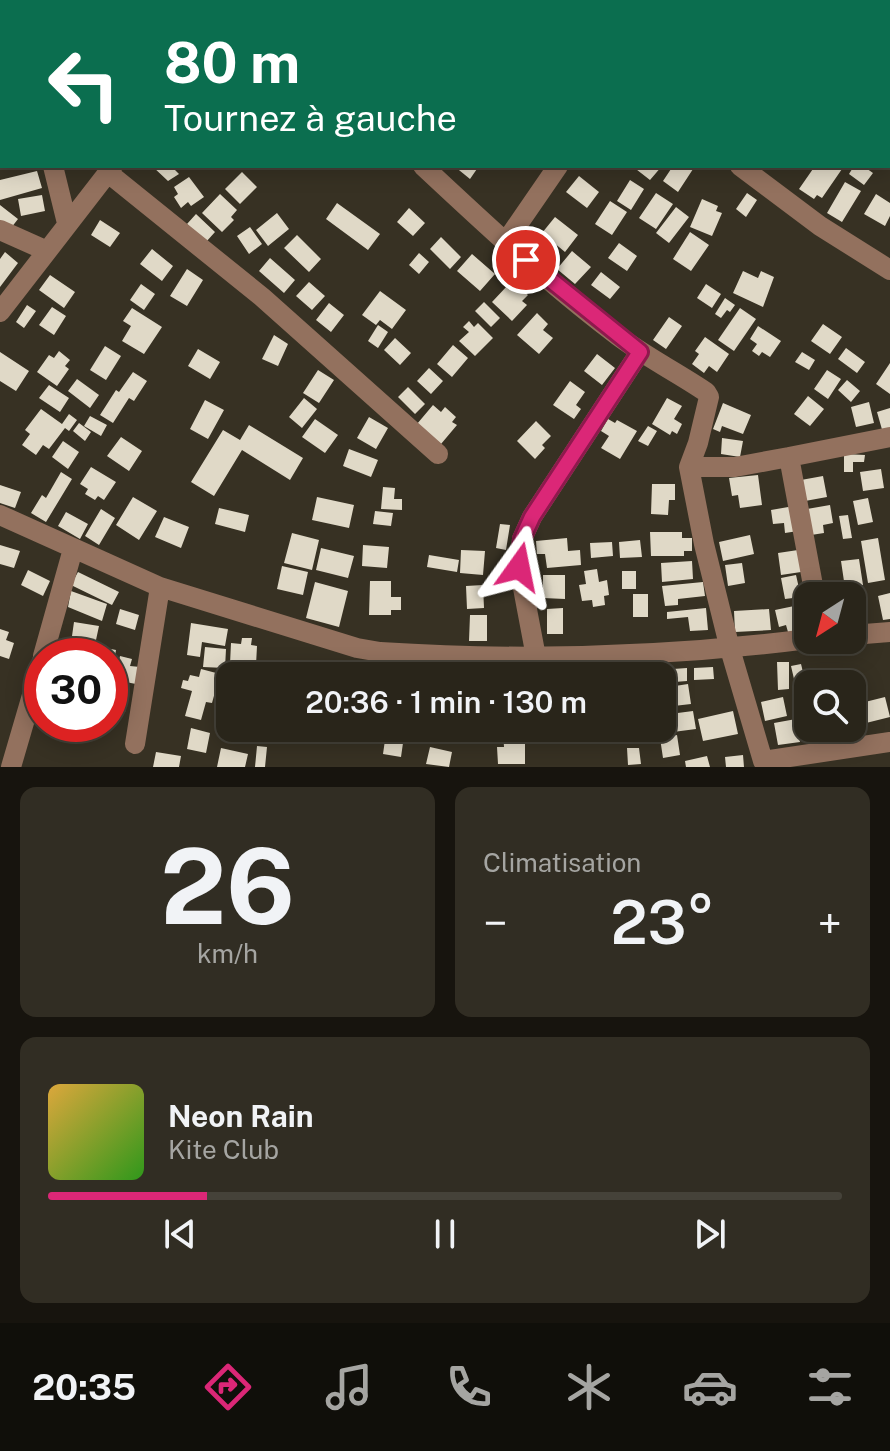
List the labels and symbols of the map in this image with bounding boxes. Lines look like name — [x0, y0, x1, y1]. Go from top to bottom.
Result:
pin — [492, 226, 560, 294]
position arrow — [477, 525, 561, 609]
north arrow — [794, 582, 866, 654]
speed limit sign: 30 — [24, 638, 128, 742]

